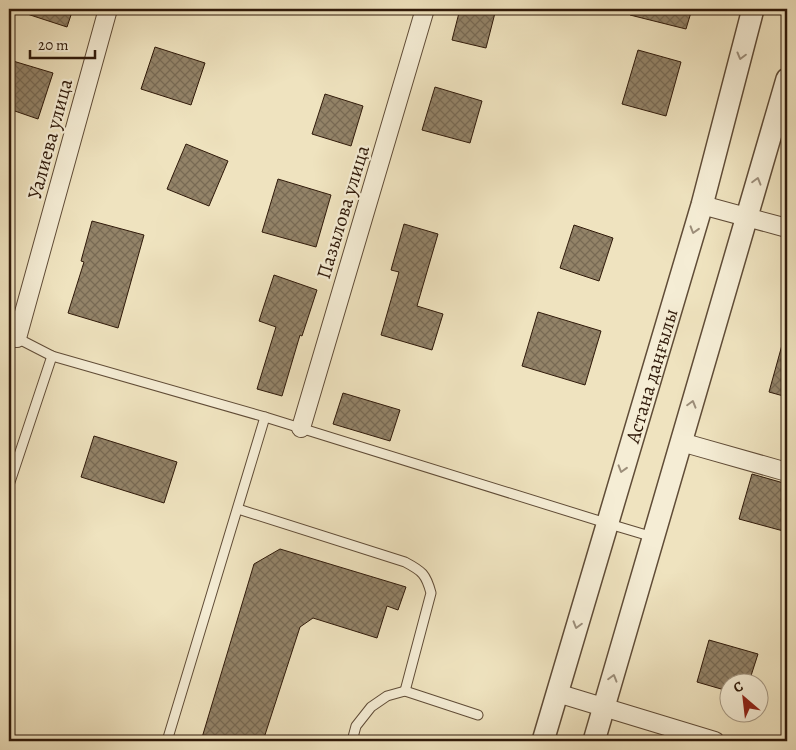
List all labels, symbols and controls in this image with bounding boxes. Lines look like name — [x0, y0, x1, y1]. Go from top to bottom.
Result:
scale bar — [30, 28, 95, 60]
text: 20 m — [38, 35, 69, 55]
one-way arrow — [736, 51, 747, 60]
street label: Уалиева улица — [21, 75, 79, 202]
street label: Пазылова улица — [310, 141, 376, 282]
one-way arrow — [752, 177, 762, 185]
one-way arrow — [690, 225, 700, 233]
street label: Астана даңғылы — [618, 305, 684, 447]
one-way arrow — [687, 400, 697, 409]
one-way arrow — [618, 465, 628, 473]
one-way arrow — [572, 621, 582, 629]
north arrow — [718, 672, 768, 722]
one-way arrow — [607, 674, 617, 682]
text: С — [730, 676, 747, 697]

